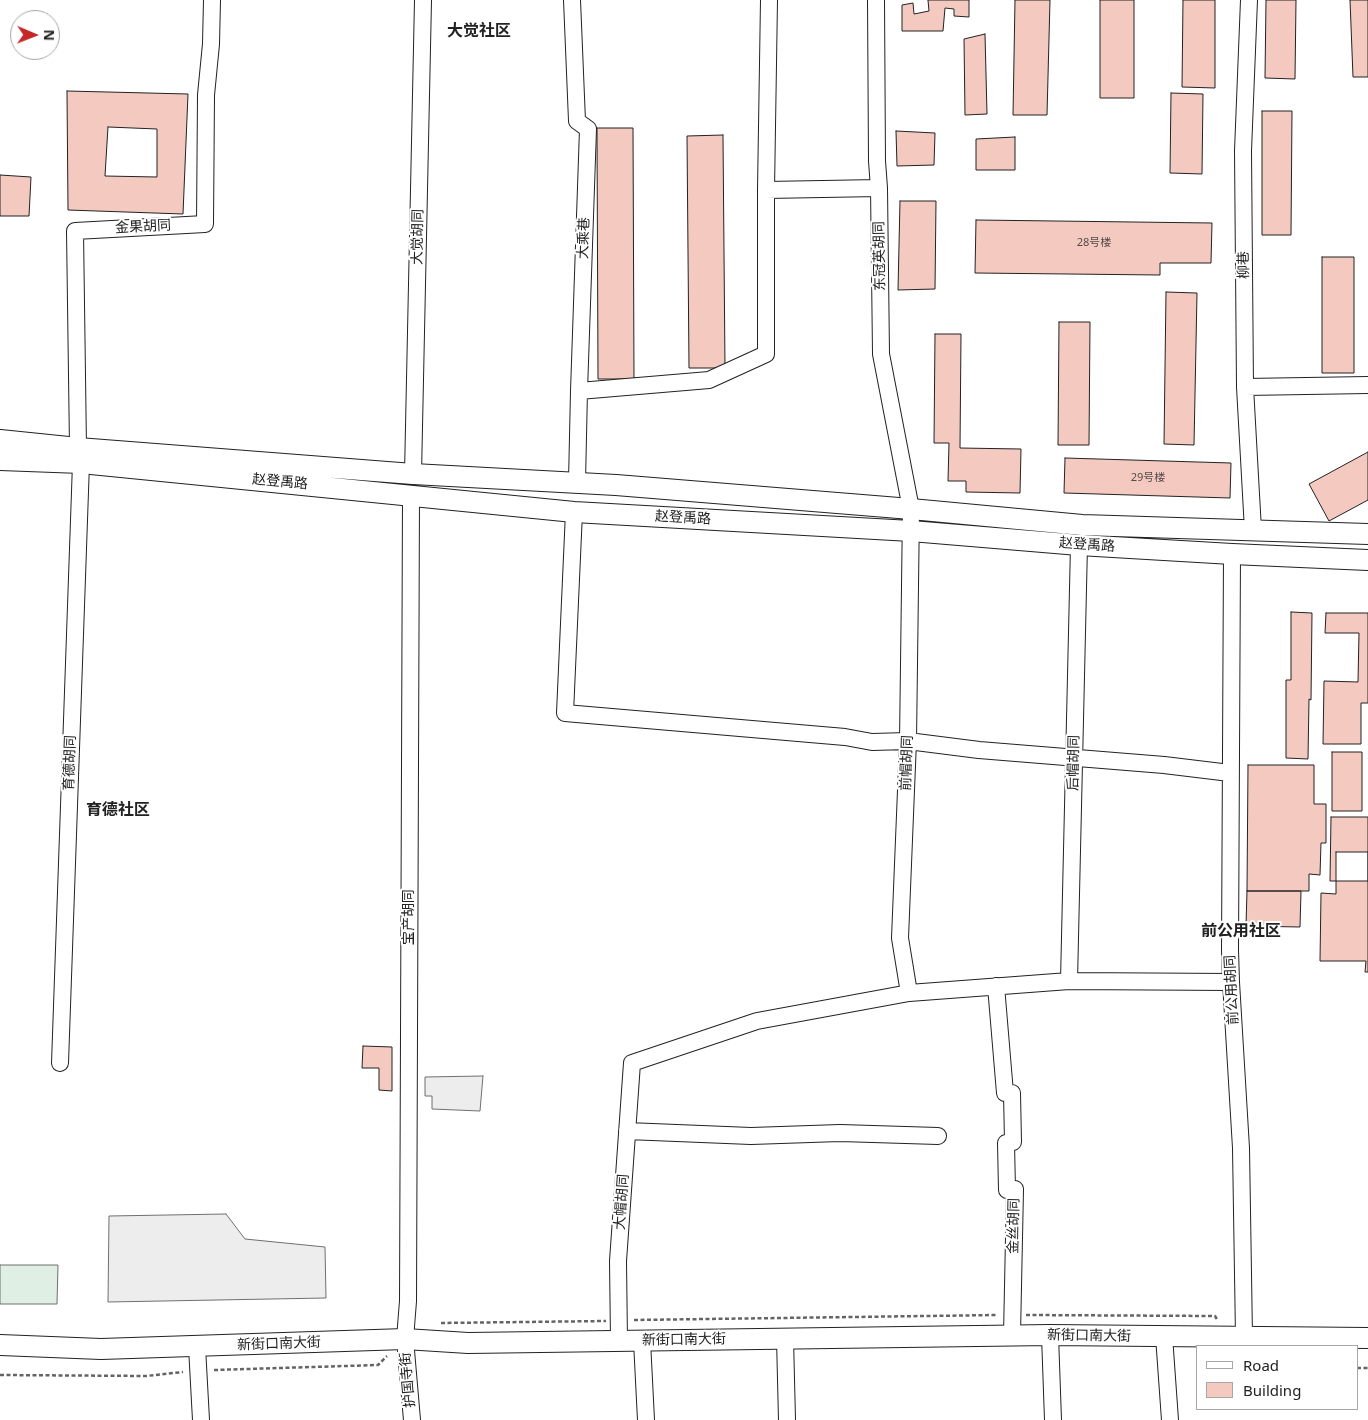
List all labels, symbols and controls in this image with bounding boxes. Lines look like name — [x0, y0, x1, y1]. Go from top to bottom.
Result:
north arrow — [10, 10, 60, 60]
district label: 大觉社区 — [447, 21, 511, 41]
text: N — [40, 29, 59, 41]
street label: 大觉胡同 — [409, 209, 427, 265]
street label: 金果胡同 — [115, 217, 171, 237]
street label: 大乘巷 — [575, 217, 593, 259]
street label: 东冠英胡同 — [871, 221, 889, 291]
house number: 28号楼 — [1077, 236, 1111, 250]
street label: 柳巷 — [1235, 251, 1253, 279]
street label: 赵登禹路 — [251, 471, 309, 493]
house number: 29号楼 — [1131, 471, 1165, 485]
street label: 赵登禹路 — [655, 508, 711, 528]
street label: 赵登禹路 — [1058, 535, 1116, 555]
street label: 育德胡同 — [61, 735, 79, 791]
street label: 前帽胡同 — [898, 735, 916, 791]
street label: 后帽胡同 — [1065, 735, 1083, 791]
district label: 育德社区 — [86, 800, 150, 820]
street label: 宝产胡同 — [401, 889, 417, 945]
district label: 前公用社区 — [1201, 921, 1281, 941]
street label: 前公用胡同 — [1222, 955, 1242, 1025]
street label: 大帽胡同 — [612, 1173, 632, 1231]
street label: 金丝胡同 — [1005, 1198, 1023, 1254]
street label: 新街口南大街 — [1047, 1327, 1131, 1345]
street label: 新街口南大街 — [642, 1331, 726, 1349]
street label: 新街口南大街 — [237, 1334, 321, 1354]
legend — [1196, 1345, 1358, 1410]
street label: 护国寺街 — [397, 1351, 419, 1409]
text: Road — [1243, 1355, 1279, 1375]
text: Building — [1243, 1380, 1301, 1400]

